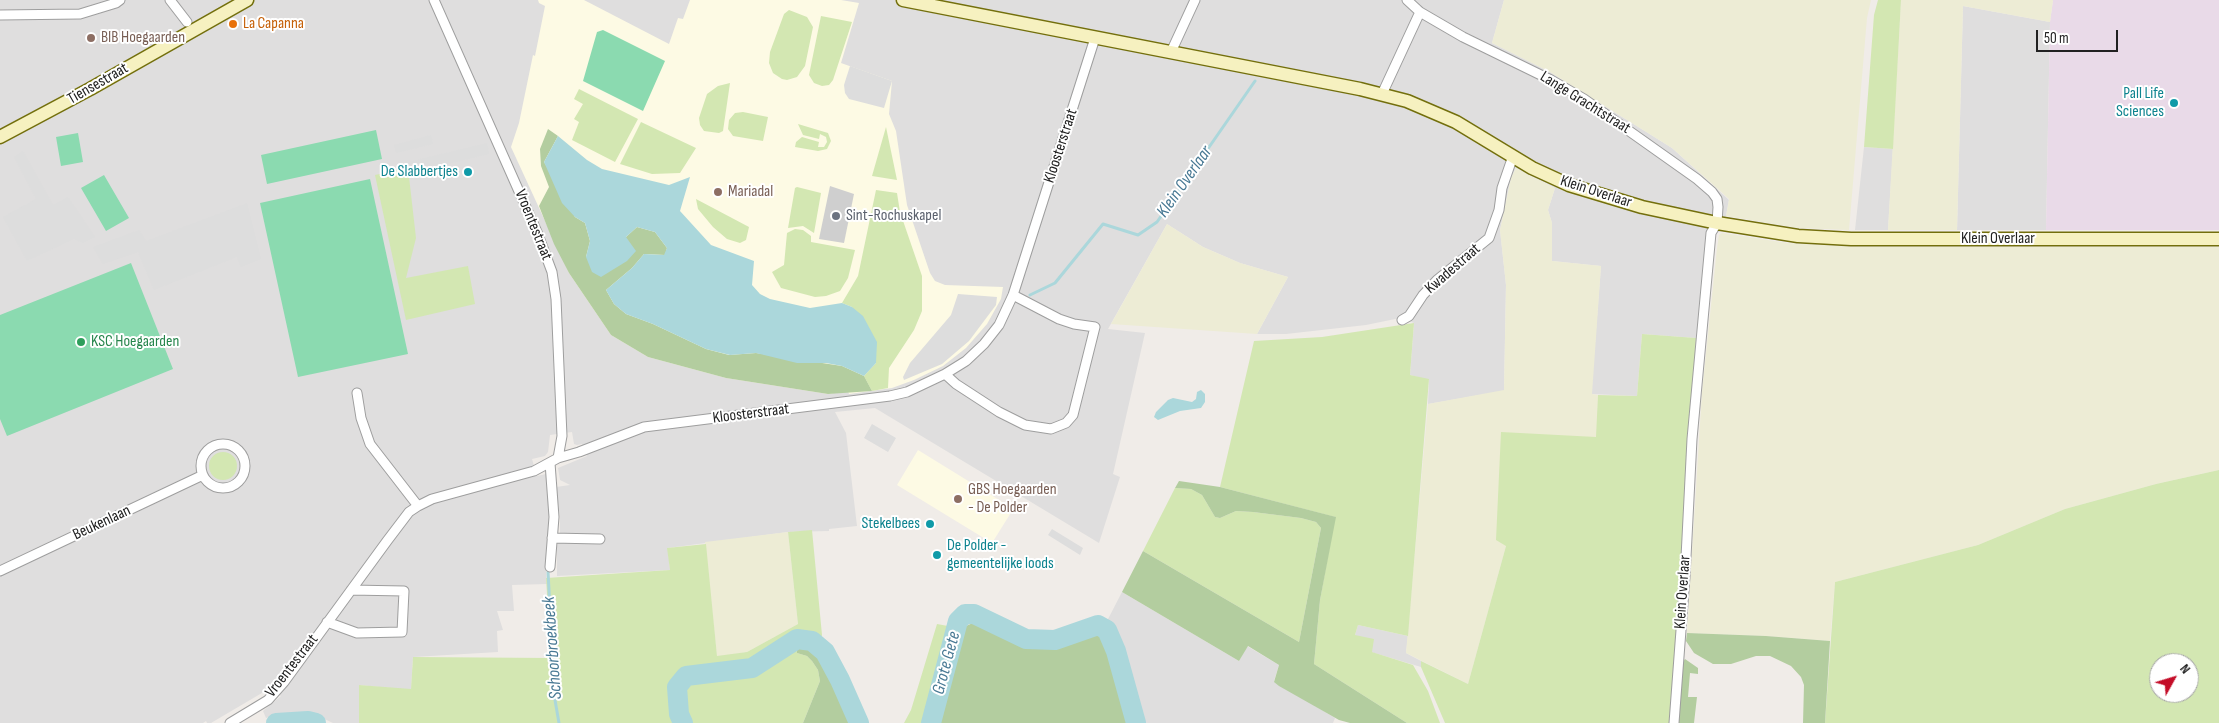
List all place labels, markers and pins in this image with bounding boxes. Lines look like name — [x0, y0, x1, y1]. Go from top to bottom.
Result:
place label: La Capanna — [243, 14, 304, 34]
marker: La Capanna — [227, 18, 239, 30]
place label: BIB Hoegaarden — [101, 28, 185, 48]
marker: BIB Hoegaarden — [85, 32, 97, 44]
place label: Pall Life Sciences — [2116, 84, 2164, 122]
marker: Pall Life Sciences — [2168, 97, 2180, 109]
place label: De Slabbertjes — [381, 162, 458, 182]
marker: De Slabbertjes — [462, 166, 474, 178]
place label: Mariadal — [728, 182, 773, 202]
marker: Mariadal — [712, 186, 724, 198]
place label: Sint-Rochuskapel — [846, 206, 941, 226]
marker: Sint-Rochuskapel — [830, 210, 842, 222]
place label: KSC Hoegaarden — [91, 332, 179, 352]
marker: KSC Hoegaarden — [75, 336, 87, 348]
place label: GBS Hoegaarden - De Polder — [968, 480, 1057, 518]
marker: GBS Hoegaarden - De Polder — [952, 493, 964, 505]
place label: Stekelbees — [861, 514, 920, 534]
marker: Stekelbees — [924, 518, 936, 530]
place label: De Polder - gemeentelijke loods — [947, 536, 1054, 574]
marker: De Polder - gemeentelijke loods — [931, 549, 943, 561]

